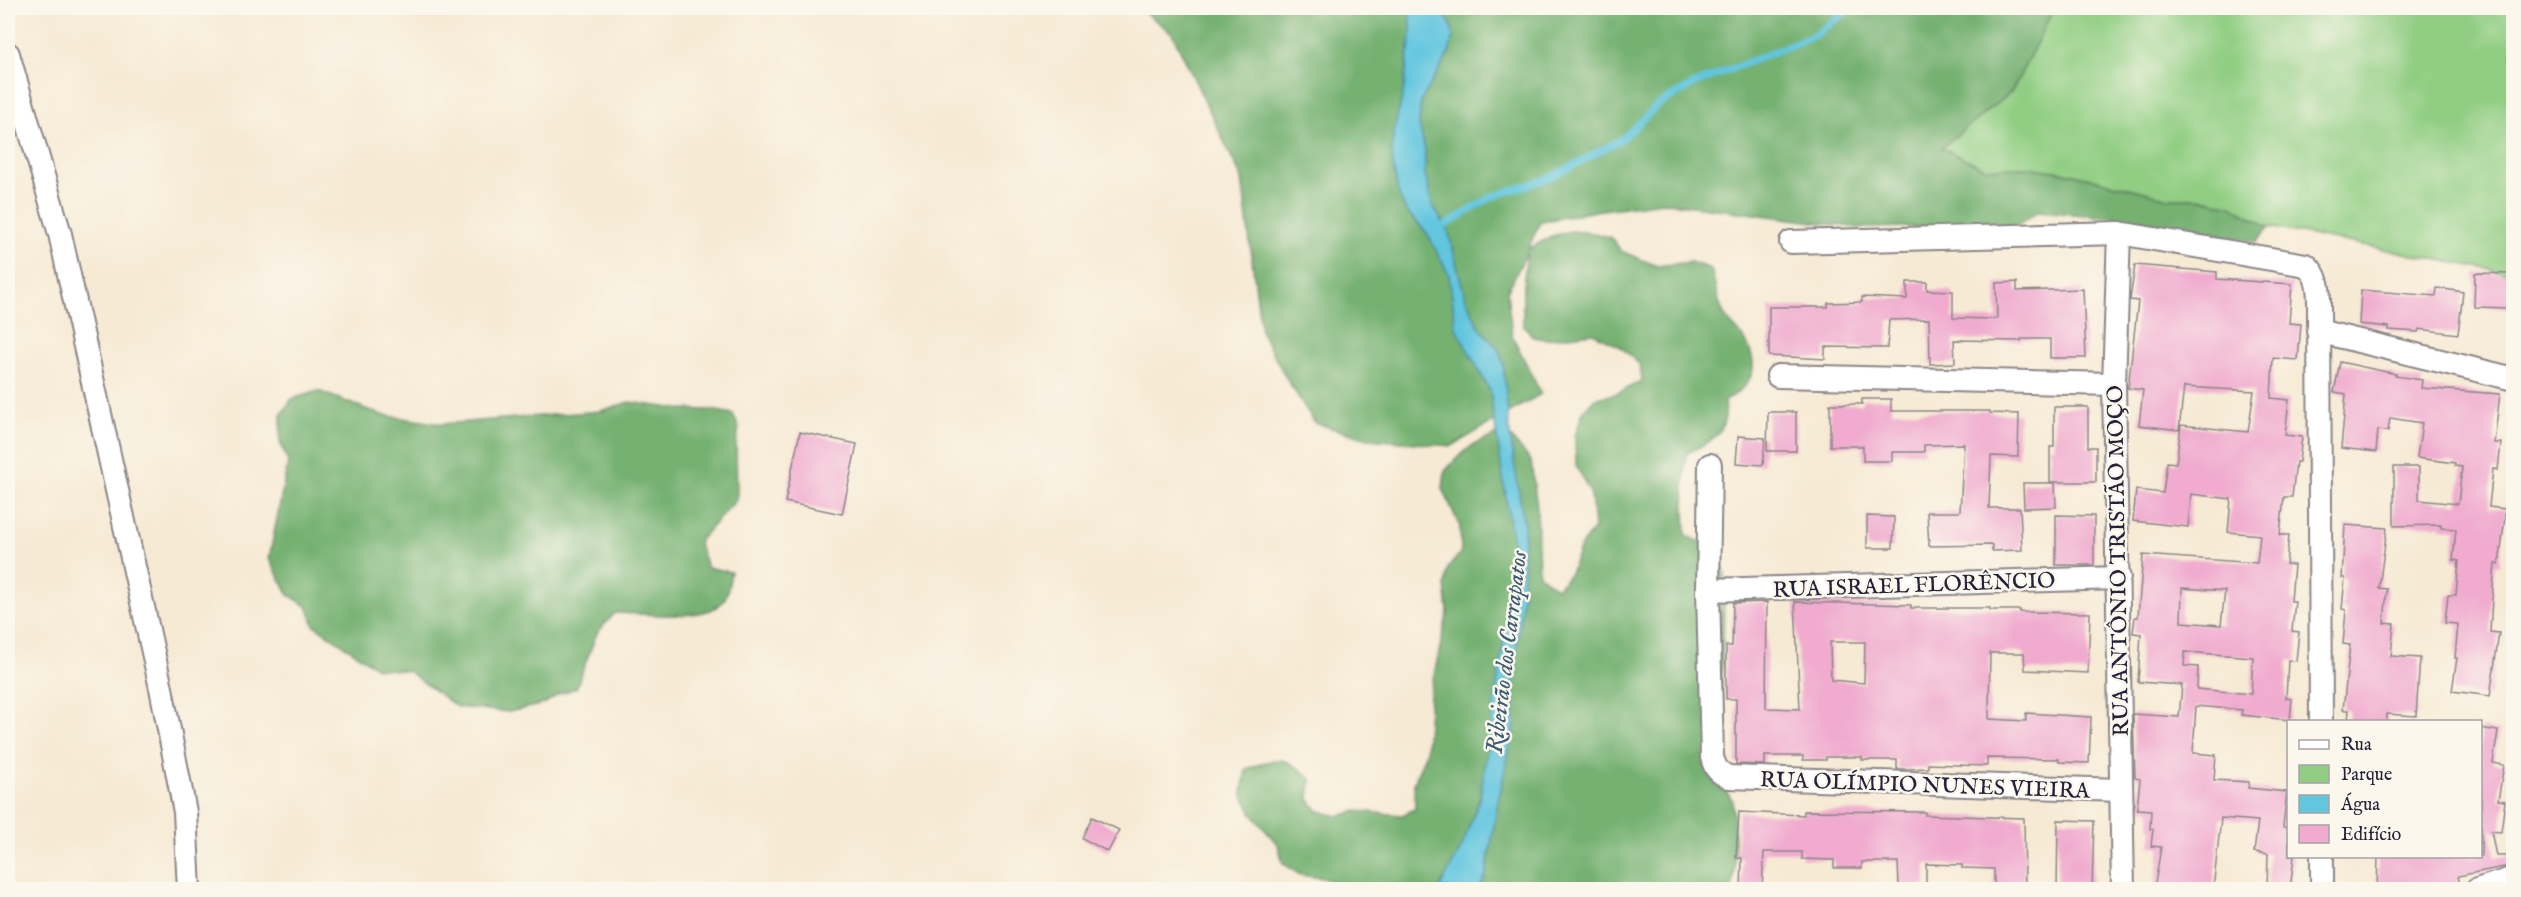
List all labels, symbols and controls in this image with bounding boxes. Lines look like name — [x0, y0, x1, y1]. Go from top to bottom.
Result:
street label: RUA ANTÔNIO TRISTÃO MOÇO — [2102, 385, 2136, 737]
water label: Ribeirão dos Carrapatos — [1480, 548, 1535, 755]
street label: RUA ISRAEL FLORÊNCIO — [1772, 567, 2056, 605]
legend — [2287, 720, 2482, 858]
text: Rua — [2341, 734, 2372, 757]
text: Parque — [2341, 764, 2392, 787]
street label: RUA OLÍMPIO NUNES VIEIRA — [1760, 766, 2091, 806]
text: Água — [2340, 792, 2380, 817]
text: Edifício — [2341, 824, 2402, 847]

